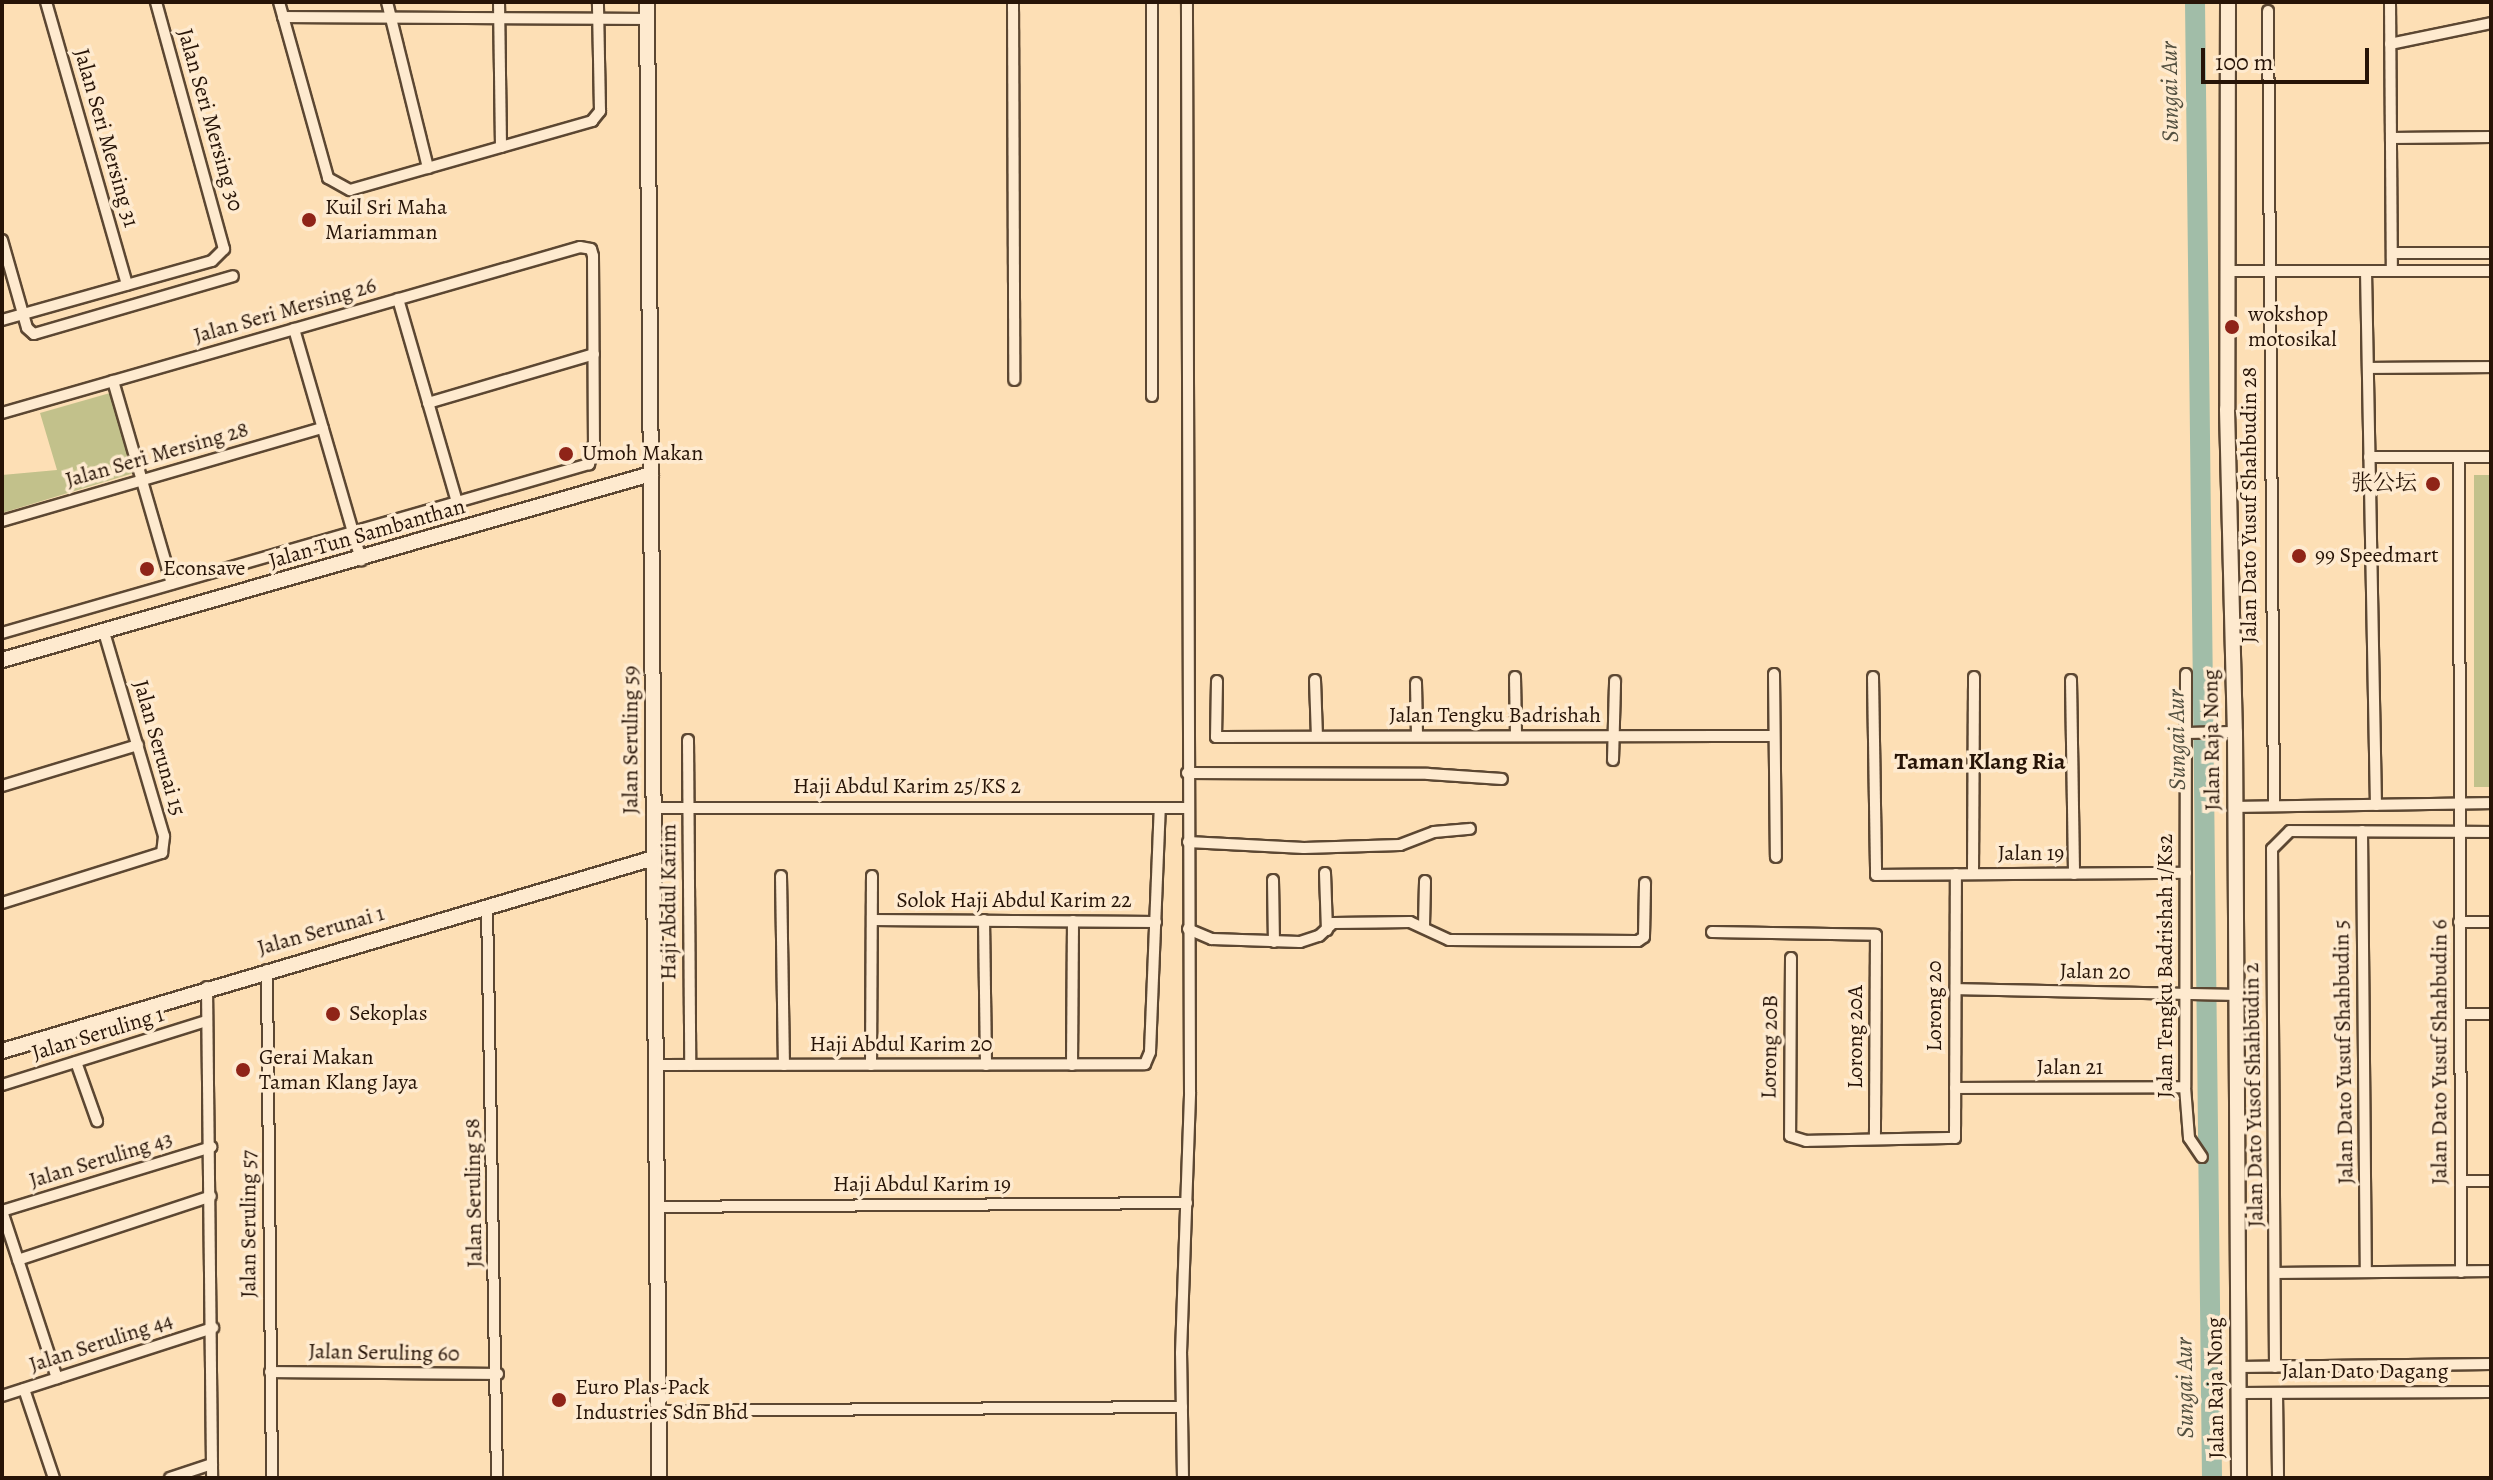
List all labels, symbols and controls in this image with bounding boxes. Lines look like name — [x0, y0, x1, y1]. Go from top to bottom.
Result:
street label: Jalan Seri Mersing 30 — [171, 26, 249, 214]
scale bar — [2205, 32, 2373, 82]
water label: Sungai Aur — [2155, 41, 2185, 143]
street label: Jalan Seri Mersing 31 — [68, 46, 144, 230]
text: 100 m — [2215, 46, 2274, 78]
place label: Kuil Sri Maha Mariamman — [325, 194, 447, 246]
marker: Kuil Sri Maha Mariamman — [300, 211, 318, 229]
street label: Jalan Seri Mersing 26 — [191, 272, 379, 350]
place label: wokshop motosikal — [2248, 301, 2337, 352]
marker: wokshop motosikal — [2223, 318, 2241, 336]
street label: Jalan Dato Yusuf Shahbudin 28 — [2237, 367, 2263, 643]
street label: Jalan Seri Mersing 28 — [63, 416, 251, 494]
place label: Umoh Makan — [582, 441, 703, 467]
marker: Umoh Makan — [557, 445, 575, 463]
place label: 张公坛 — [2351, 471, 2417, 497]
marker: 张公坛 — [2424, 475, 2442, 493]
street label: Jalan Tun Sambanthan — [266, 493, 468, 575]
place label: 99 Speedmart — [2315, 543, 2438, 569]
marker: 99 Speedmart — [2290, 547, 2308, 565]
place label: Econsave — [163, 556, 245, 582]
marker: Econsave — [138, 560, 156, 578]
street label: Jalan Seruling 59 — [618, 666, 644, 814]
street label: Jalan Raja Nong — [2198, 669, 2226, 811]
street label: Jalan Serunai 15 — [127, 677, 191, 819]
water label: Sungai Aur — [2162, 689, 2192, 791]
street label: Jalan Tengku Badrishah — [1389, 703, 1601, 729]
district label: Taman Klang Ria — [1894, 748, 2066, 776]
street label: Haji Abdul Karim 25/KS 2 — [793, 774, 1021, 800]
street label: Haji Abdul Karim — [656, 824, 682, 980]
street label: Jalan Tengku Badrishah 1/Ks2 — [2153, 834, 2179, 1098]
street label: Jalan 19 — [1998, 841, 2064, 867]
street label: Solok Haji Abdul Karim 22 — [896, 888, 1132, 914]
street label: Jalan Serunai 1 — [255, 900, 387, 962]
street label: Jalan Dato Yusuf Shahbudin 5 — [2328, 919, 2360, 1185]
street label: Jalan Dato Yusuf Shahbudin 6 — [2427, 919, 2453, 1185]
street label: Jalan 20 — [2059, 958, 2131, 986]
street label: Lorong 20 — [1922, 961, 1948, 1051]
street label: Jalan Dato Yusof Shahbudin 2 — [2238, 962, 2270, 1228]
street label: Lorong 20A — [1843, 985, 1869, 1089]
street label: Lorong 20B — [1756, 995, 1784, 1099]
street label: Jalan Seruling 1 — [29, 1001, 167, 1067]
place label: Sekoplas — [349, 1001, 428, 1027]
marker: Sekoplas — [324, 1005, 342, 1023]
street label: Haji Abdul Karim 20 — [810, 1032, 992, 1058]
place label: Gerai Makan Taman Klang Jaya — [259, 1044, 418, 1096]
street label: Jalan 21 — [2037, 1055, 2103, 1081]
marker: Gerai Makan Taman Klang Jaya — [234, 1061, 252, 1079]
street label: Jalan Seruling 58 — [459, 1118, 489, 1268]
street label: Jalan Seruling 43 — [26, 1126, 176, 1194]
street label: Jalan Seruling 57 — [236, 1150, 262, 1298]
street label: Haji Abdul Karim 19 — [833, 1172, 1011, 1198]
street label: Jalan Seruling 44 — [26, 1307, 176, 1379]
street label: Jalan Raja Nong — [2202, 1317, 2230, 1459]
water label: Sungai Aur — [2170, 1337, 2200, 1439]
street label: Jalan Seruling 60 — [308, 1338, 460, 1368]
street label: Jalan Dato Dagang — [2282, 1359, 2448, 1385]
place label: Euro Plas-Pack Industries Sdn Bhd — [575, 1374, 748, 1426]
marker: Euro Plas-Pack Industries Sdn Bhd — [550, 1391, 568, 1409]

